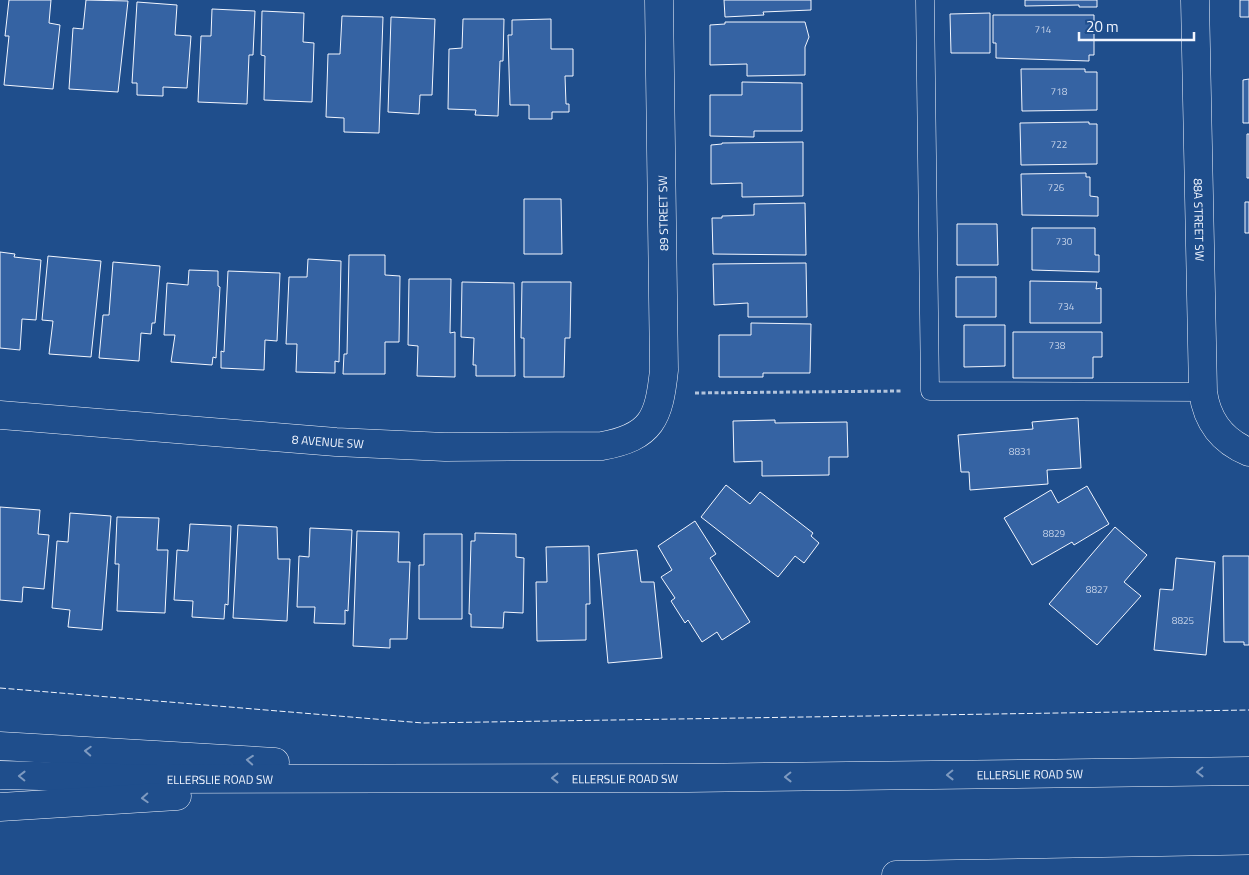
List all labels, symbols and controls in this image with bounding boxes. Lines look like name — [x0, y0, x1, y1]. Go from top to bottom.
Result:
scale bar — [1079, 10, 1194, 42]
text: 20 m — [1086, 15, 1119, 38]
house number: 714 — [1035, 22, 1052, 37]
house number: 718 — [1051, 84, 1068, 99]
house number: 722 — [1051, 137, 1067, 152]
street label: 89 STREET SW — [653, 175, 673, 251]
street label: 88A STREET SW — [1189, 178, 1210, 262]
house number: 726 — [1048, 180, 1065, 195]
house number: 730 — [1056, 234, 1073, 249]
house number: 734 — [1058, 299, 1075, 314]
house number: 738 — [1049, 338, 1066, 353]
street label: 8 AVENUE SW — [291, 429, 365, 453]
house number: 8831 — [1009, 444, 1031, 459]
house number: 8829 — [1043, 526, 1066, 541]
house number: 8827 — [1086, 582, 1108, 597]
house number: 8825 — [1172, 613, 1195, 628]
one-way arrow — [84, 745, 92, 756]
one-way arrow — [246, 755, 254, 766]
street label: ELLERSLIE ROAD SW — [977, 764, 1084, 784]
one-way arrow — [1196, 766, 1204, 777]
street label: ELLERSLIE ROAD SW — [167, 769, 274, 788]
street label: ELLERSLIE ROAD SW — [572, 769, 679, 788]
one-way arrow — [946, 770, 954, 780]
one-way arrow — [18, 771, 26, 781]
one-way arrow — [551, 772, 559, 783]
one-way arrow — [784, 772, 792, 782]
one-way arrow — [141, 792, 149, 803]

